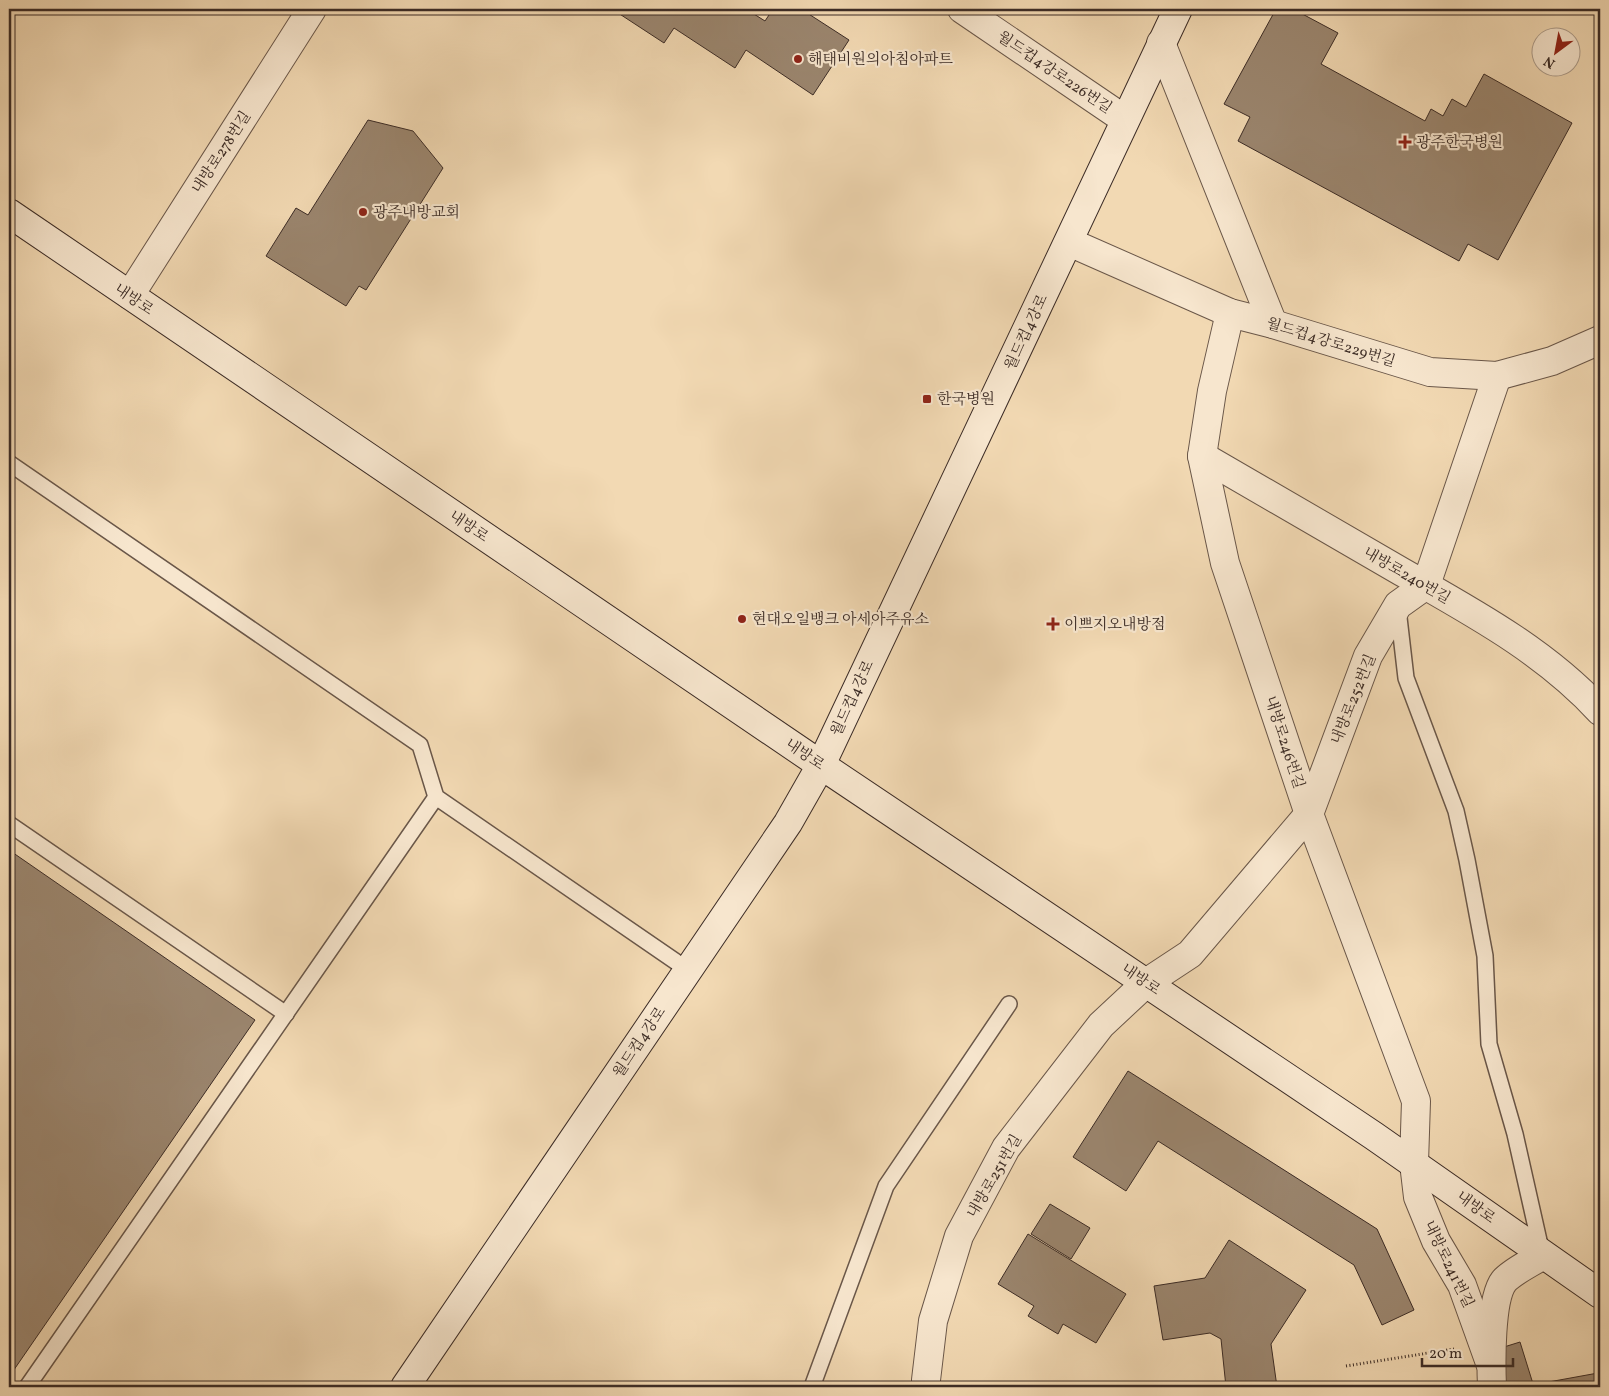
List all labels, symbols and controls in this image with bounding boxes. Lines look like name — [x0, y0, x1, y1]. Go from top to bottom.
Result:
street label: 월드컵4강로226번길 — [993, 27, 1116, 119]
north arrow — [1532, 28, 1582, 78]
place label: 해태비원의아침아파트 — [808, 50, 953, 71]
text: N — [1541, 51, 1559, 73]
marker: 해태비원의아침아파트 — [792, 53, 804, 65]
street label: 내방로278번길 — [188, 107, 257, 198]
place label: 광주한국병원 — [1416, 133, 1503, 154]
marker: 광주한국병원 — [1398, 135, 1412, 149]
place label: 광주내방교회 — [373, 203, 460, 224]
marker: 광주내방교회 — [357, 206, 369, 218]
street label: 내방로 — [109, 279, 157, 321]
street label: 월드컵4강로 — [1001, 291, 1054, 374]
street label: 월드컵4강로229번길 — [1263, 314, 1398, 373]
place label: 한국병원 — [937, 390, 995, 411]
marker: 한국병원 — [921, 393, 933, 405]
street label: 내방로 — [444, 506, 492, 548]
street label: 내방로240번길 — [1359, 543, 1454, 610]
place label: 현대오일뱅크 아세아주유소 — [752, 610, 929, 631]
marker: 현대오일뱅크 아세아주유소 — [736, 613, 748, 625]
place label: 이쁘지오내방점 — [1064, 615, 1165, 636]
marker: 이쁘지오내방점 — [1046, 617, 1060, 631]
street label: 내방로252번길 — [1327, 651, 1382, 748]
street label: 월드컵4강로 — [827, 657, 880, 740]
street label: 내방로246번길 — [1259, 693, 1308, 792]
street label: 내방로 — [780, 734, 828, 776]
street label: 내방로 — [1116, 959, 1164, 1001]
street label: 월드컵4강로 — [609, 1003, 672, 1082]
street label: 내방로251번길 — [963, 1131, 1028, 1223]
street label: 내방로 — [1451, 1187, 1499, 1230]
street label: 내방로241번길 — [1417, 1217, 1478, 1312]
scale bar — [1422, 1336, 1513, 1368]
text: 20 m — [1429, 1344, 1462, 1365]

